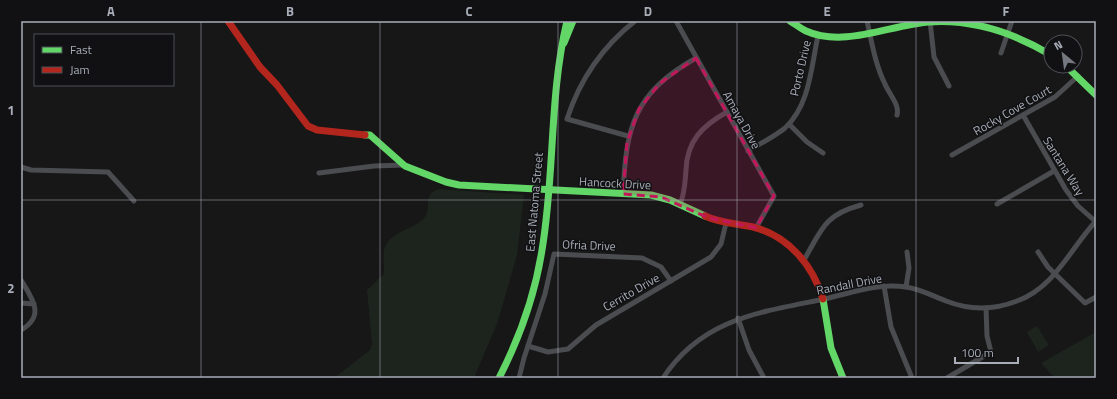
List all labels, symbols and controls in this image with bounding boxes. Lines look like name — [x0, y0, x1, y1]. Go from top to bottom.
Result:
text: A — [107, 1, 115, 21]
text: B — [286, 1, 294, 21]
text: C — [465, 1, 473, 21]
text: D — [644, 1, 652, 21]
text: E — [823, 1, 831, 21]
text: F — [1003, 1, 1010, 21]
legend — [34, 34, 174, 86]
north arrow — [1043, 34, 1083, 74]
text: N — [1051, 36, 1065, 54]
street label: Porto Drive — [784, 38, 816, 98]
text: Fast — [70, 40, 93, 59]
text: Jam — [70, 60, 90, 79]
street label: Rocky Cove Court — [969, 80, 1055, 140]
street label: Amaya Drive — [718, 88, 766, 152]
text: 1 — [7, 100, 15, 120]
street label: Santana Way — [1038, 133, 1090, 199]
street label: East Natoma Street — [520, 151, 548, 252]
street label: Hancock Drive — [579, 172, 651, 194]
street label: Ofria Drive — [562, 235, 616, 255]
street label: Cerrito Drive — [599, 268, 663, 316]
street label: Randall Drive — [814, 268, 884, 300]
text: 2 — [7, 278, 15, 298]
scale bar — [955, 339, 1018, 365]
text: 100 m — [961, 343, 994, 362]

